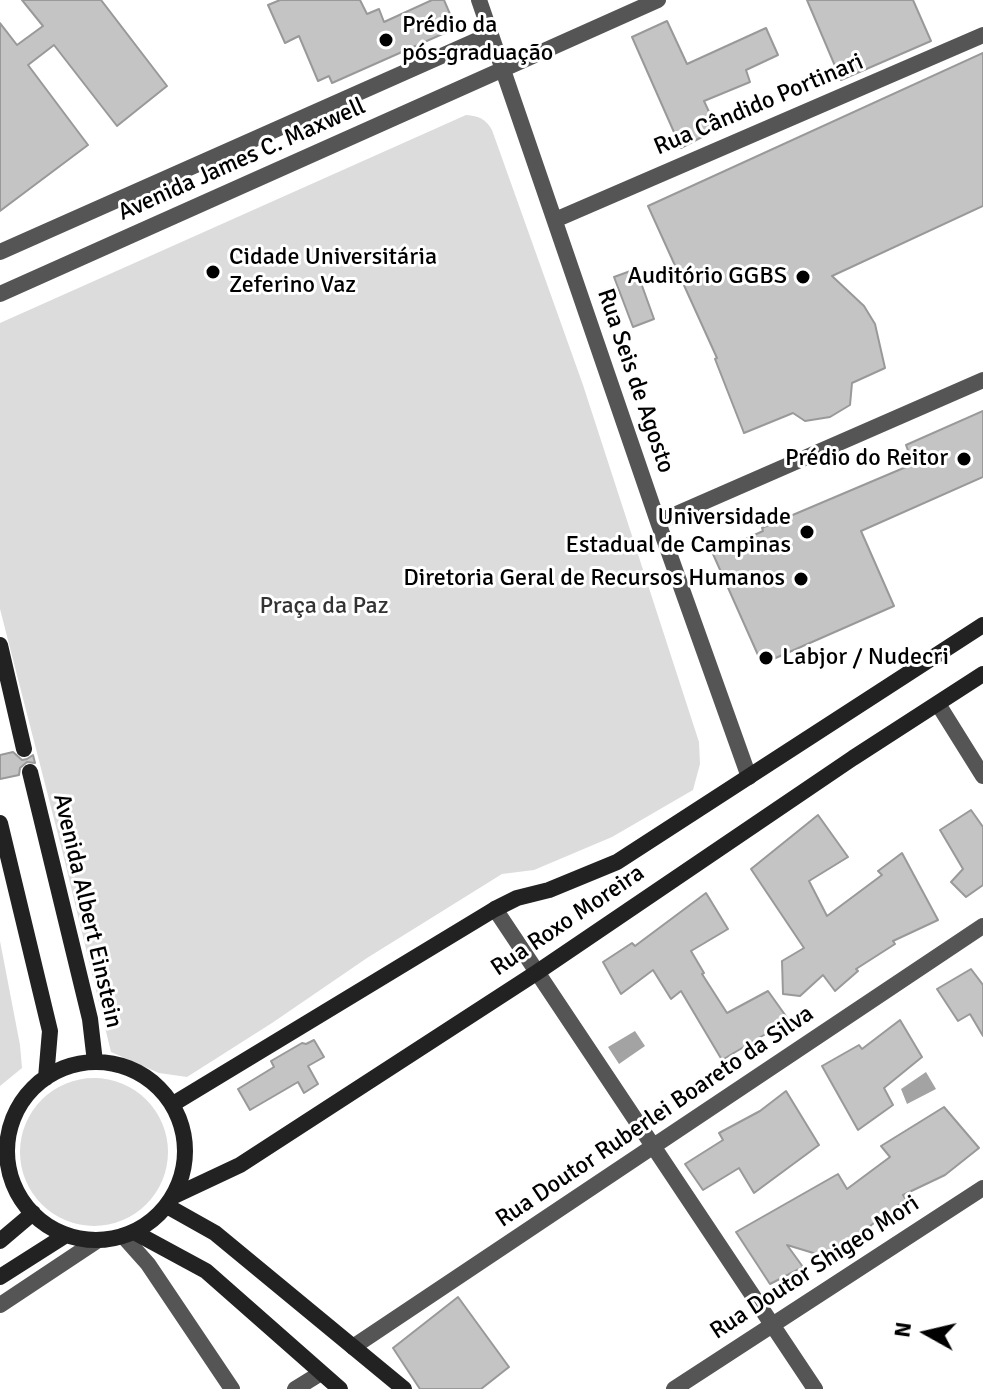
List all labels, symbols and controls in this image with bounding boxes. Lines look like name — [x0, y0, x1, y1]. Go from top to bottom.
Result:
place label: Prédio da pós-graduação — [402, 12, 553, 68]
marker: Prédio da pós-graduação — [377, 31, 395, 49]
street label: Rua Cândido Portinari — [650, 48, 868, 162]
street label: Avenida James C. Maxwell — [114, 92, 370, 228]
place label: Cidade Universitária Zeferino Vaz — [229, 244, 437, 300]
marker: Cidade Universitária Zeferino Vaz — [204, 263, 222, 281]
place label: Auditório GGBS — [628, 263, 787, 291]
marker: Auditório GGBS — [794, 268, 812, 286]
street label: Rua Seis de Agosto — [590, 285, 680, 477]
place label: Prédio do Reitor — [785, 445, 948, 473]
marker: Prédio do Reitor — [955, 450, 973, 468]
place label: Universidade Estadual de Campinas — [565, 504, 791, 560]
marker: Universidade Estadual de Campinas — [798, 523, 816, 541]
place label: Diretoria Geral de Recursos Humanos — [403, 565, 785, 593]
marker: Diretoria Geral de Recursos Humanos — [792, 570, 810, 588]
park label: Praça da Paz — [260, 593, 388, 621]
place label: Labjor / Nudecri — [782, 644, 949, 672]
marker: Labjor / Nudecri — [757, 649, 775, 667]
street label: Avenida Albert Einstein — [46, 791, 128, 1031]
street label: Rua Roxo Moreira — [486, 859, 650, 983]
street label: Rua Doutor Ruberlei Boareto da Silva — [491, 1000, 819, 1234]
street label: Rua Doutor Shigeo Mori — [705, 1190, 925, 1346]
north arrow — [887, 1293, 967, 1373]
text: N — [888, 1320, 917, 1339]

